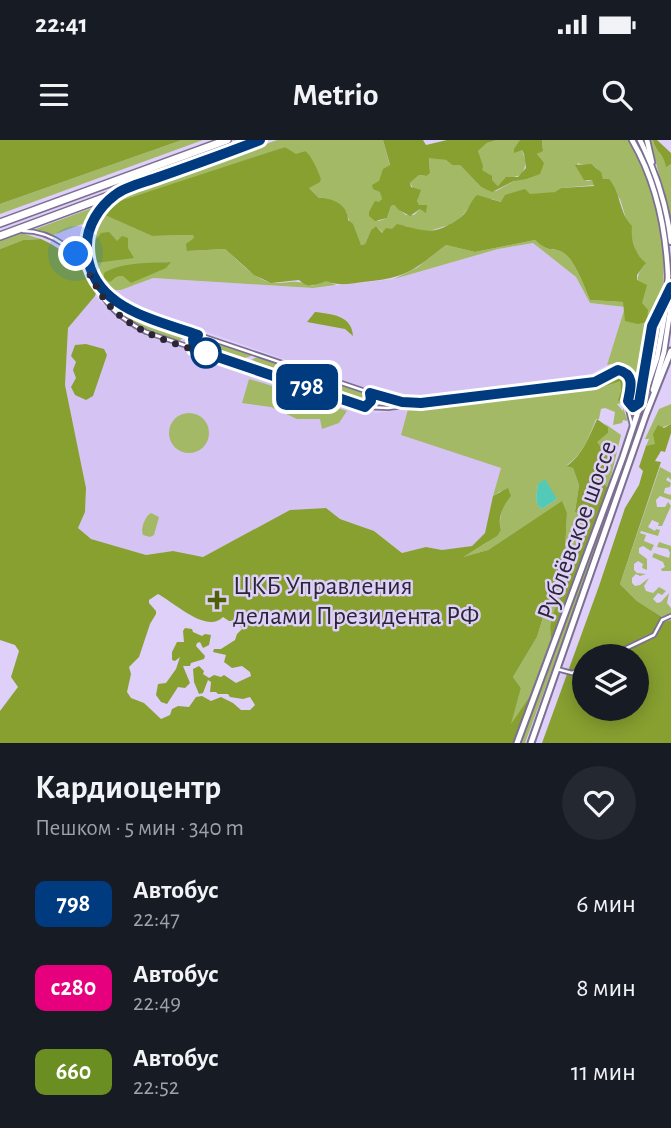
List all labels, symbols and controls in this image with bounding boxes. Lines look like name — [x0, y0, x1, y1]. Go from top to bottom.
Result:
text: 22:41 — [35, 11, 88, 37]
icon: menu — [35, 76, 73, 114]
icon: search — [598, 76, 636, 114]
text: Metrio — [292, 79, 379, 111]
your location — [58, 236, 93, 271]
unlabelled marker — [191, 338, 221, 368]
line badge: 798 — [267, 364, 347, 410]
text: 798 — [290, 375, 324, 399]
street label: Рублёвское шоссе — [532, 437, 621, 623]
place label: ЦКБ Управления делами Президента РФ — [233, 573, 479, 629]
marker: ЦКБ Управления делами Президента РФ — [207, 590, 227, 610]
map controls — [572, 644, 649, 721]
button: layers — [572, 644, 649, 721]
button: heart — [562, 766, 636, 840]
text: Кардиоцентр — [35, 772, 221, 805]
text: Пешком · 5 мин · 340 m — [35, 817, 244, 840]
text: Автобус — [133, 877, 219, 903]
text: 6 мин — [576, 891, 636, 917]
text: 798 — [57, 892, 90, 916]
text: 22:47 — [133, 908, 180, 931]
text: Автобус — [133, 961, 219, 987]
text: 8 мин — [576, 975, 636, 1001]
text: с280 — [51, 976, 96, 1000]
text: 22:49 — [133, 992, 181, 1015]
text: Автобус — [133, 1045, 219, 1071]
text: 11 мин — [571, 1059, 636, 1085]
text: 660 — [56, 1060, 91, 1084]
text: 22:52 — [133, 1076, 179, 1099]

